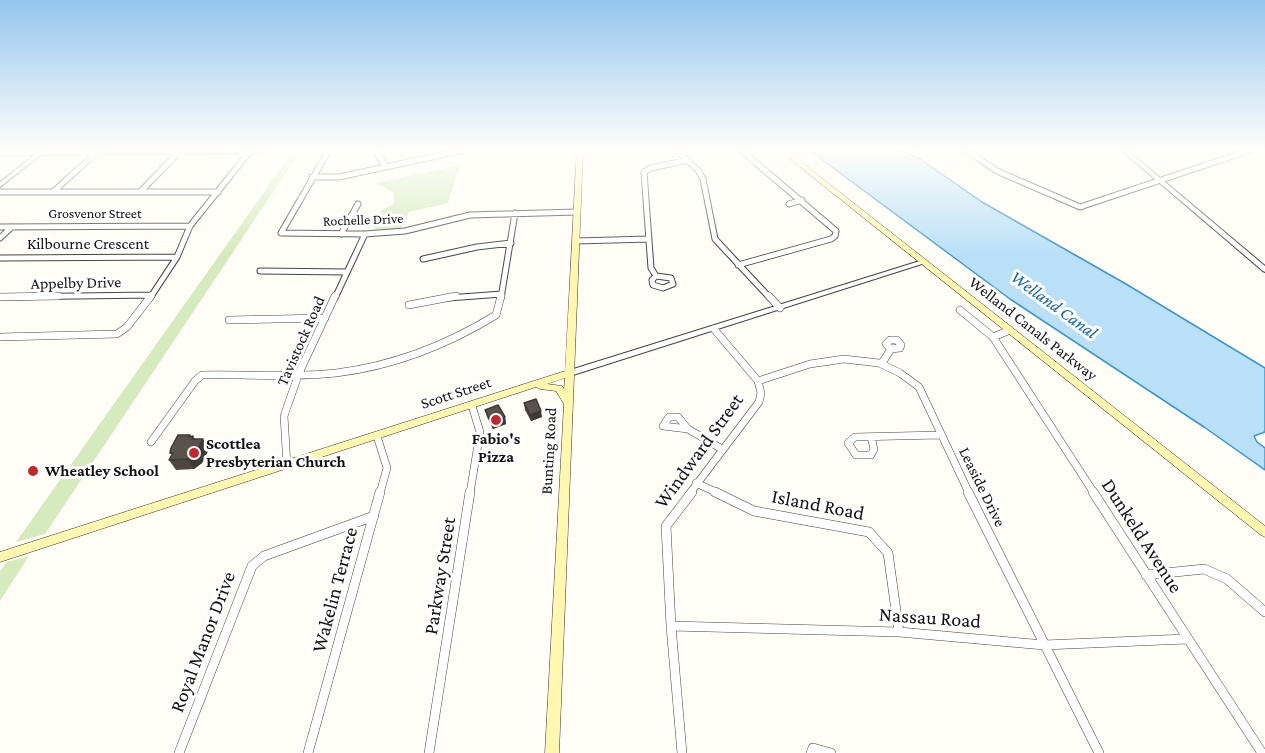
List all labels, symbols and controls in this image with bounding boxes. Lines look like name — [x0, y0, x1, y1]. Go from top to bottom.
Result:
street label: Grosvenor Street — [48, 206, 142, 222]
street label: Rochelle Drive — [322, 210, 404, 230]
street label: Kilbourne Crescent — [27, 234, 149, 254]
water label: Welland Canal — [1006, 266, 1102, 344]
street label: Appelby Drive — [31, 273, 121, 293]
street label: Welland Canals Parkway — [965, 273, 1101, 385]
street label: Tavistock Road — [273, 293, 329, 389]
street label: Scott Street — [418, 373, 494, 413]
street label: Windward Street — [649, 389, 749, 513]
street label: Bunting Road — [537, 407, 561, 495]
marker: Fabio's Pizza — [489, 413, 503, 427]
place label: Fabio's Pizza — [472, 429, 520, 467]
place label: Scottlea Presbyterian Church — [206, 434, 346, 472]
street label: Leaside Drive — [954, 444, 1010, 530]
marker: Scottlea Presbyterian Church — [187, 446, 201, 460]
place label: Wheatley School — [45, 461, 159, 481]
marker: Wheatley School — [26, 464, 40, 478]
street label: Dunkeld Avenue — [1096, 474, 1188, 598]
street label: Island Road — [770, 484, 866, 526]
street label: Parkway Street — [419, 515, 461, 637]
street label: Wakelin Terrace — [307, 525, 363, 655]
street label: Royal Manor Drive — [165, 568, 241, 716]
street label: Nassau Road — [878, 602, 982, 634]

